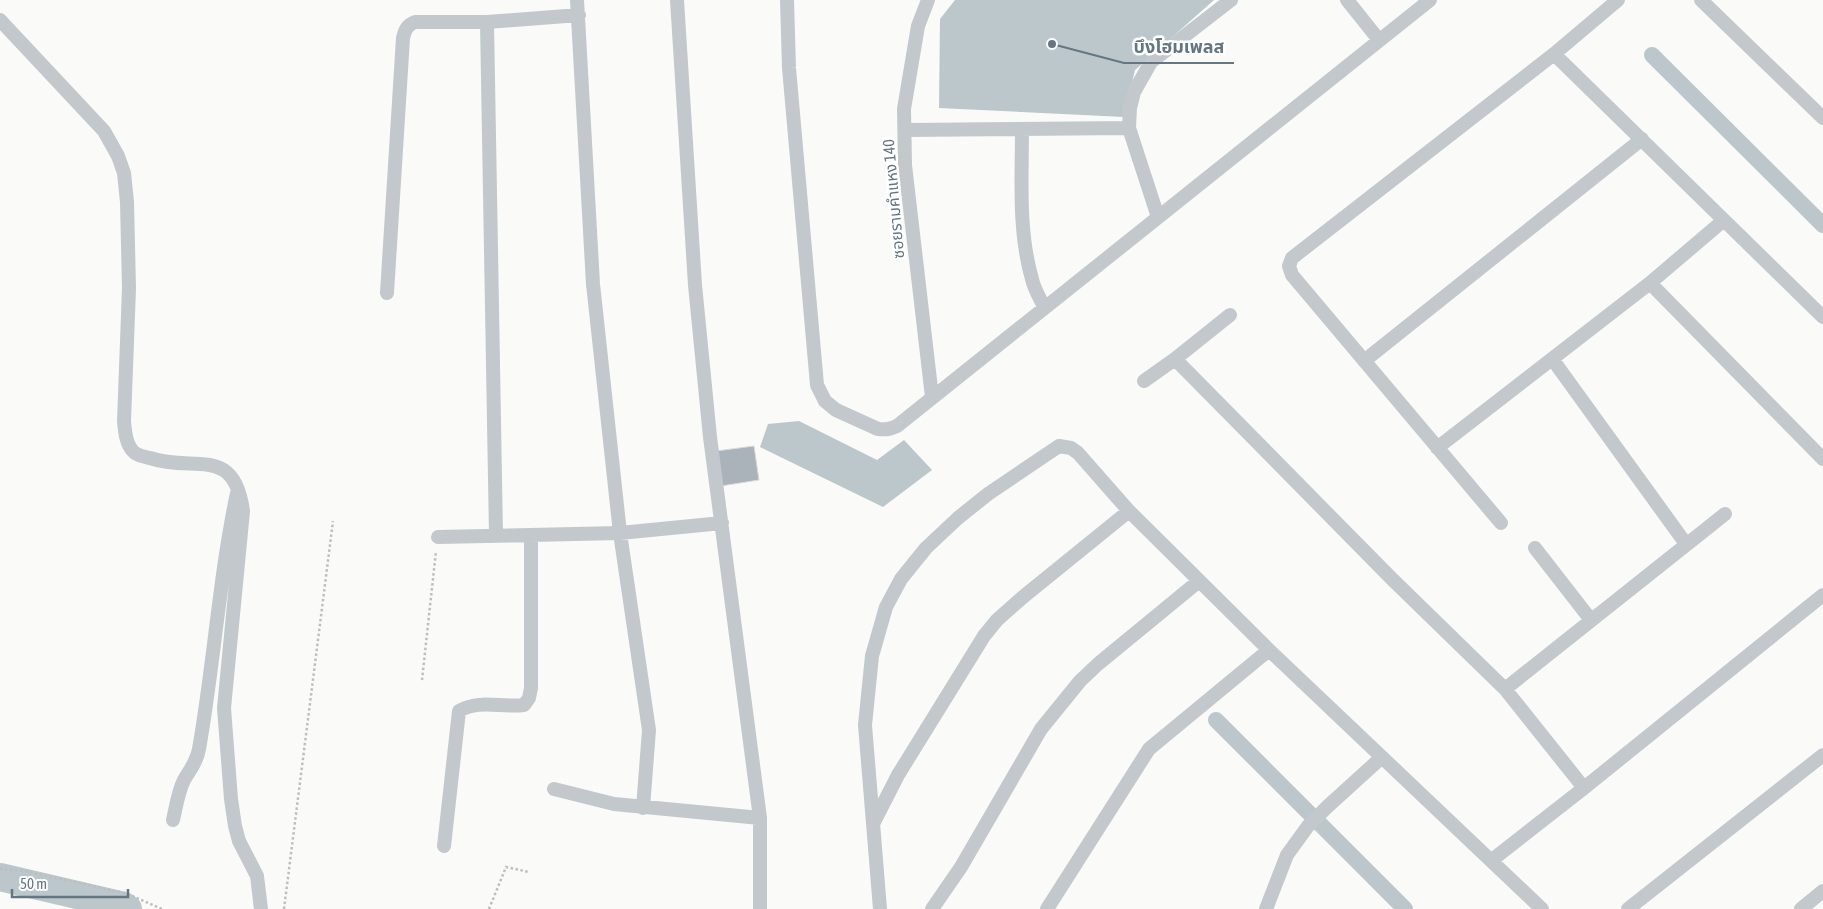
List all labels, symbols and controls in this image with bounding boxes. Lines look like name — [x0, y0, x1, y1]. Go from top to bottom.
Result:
callout: บึงโฮมเพลส — [1124, 30, 1234, 63]
text: บึงโฮมเพลส — [1134, 36, 1225, 57]
street label: ซอยรามคำแหง 140 — [879, 139, 907, 259]
scale bar — [12, 866, 129, 898]
text: 50 m — [20, 875, 47, 892]

